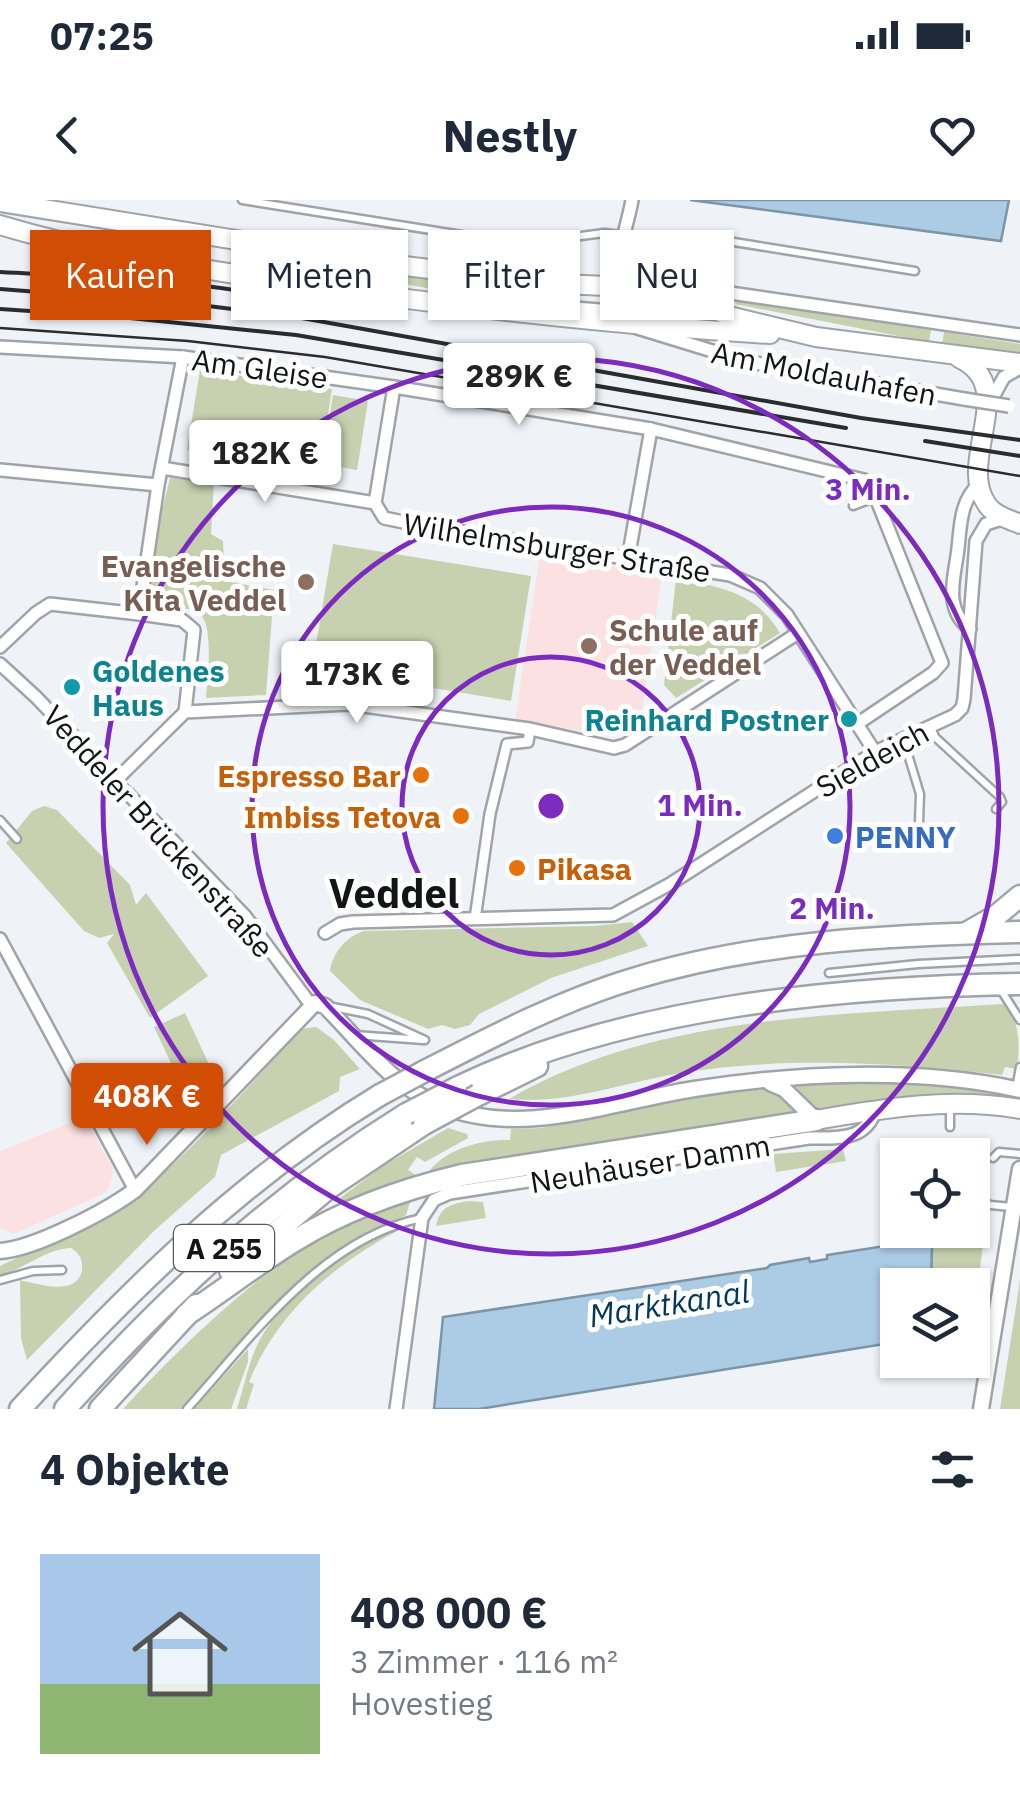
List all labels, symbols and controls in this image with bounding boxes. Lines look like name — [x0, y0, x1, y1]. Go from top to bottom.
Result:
text: 07:25 — [50, 11, 154, 60]
text: Nestly — [443, 106, 577, 164]
icon: back — [40, 108, 95, 163]
icon: heart — [925, 108, 980, 163]
chip: Kaufen — [30, 230, 211, 320]
chip: Mieten — [231, 230, 408, 320]
chip: Filter — [428, 230, 580, 320]
chip: Neu — [600, 230, 734, 320]
street label: Am Moldauhafen — [708, 332, 940, 414]
street label: Am Gleise — [190, 339, 330, 397]
pin: 289K € — [438, 343, 600, 428]
text: 289K € — [465, 354, 573, 396]
pin: 182K € — [184, 420, 346, 505]
text: 182K € — [211, 431, 319, 473]
text: 3 Min. — [825, 469, 911, 508]
street label: Wilhelmsburger Straße — [401, 503, 713, 591]
place label: Evangelische Kita Veddel — [101, 546, 286, 619]
marker: Evangelische Kita Veddel — [295, 571, 317, 593]
place label: Schule auf der Veddel — [609, 610, 761, 683]
marker: Schule auf der Veddel — [578, 635, 600, 657]
pin: 173K € — [276, 641, 438, 726]
place label: Goldenes Haus — [92, 651, 225, 724]
text: 173K € — [303, 652, 411, 694]
marker: Goldenes Haus — [61, 676, 83, 698]
street label: Veddeler Brückenstraße — [35, 696, 283, 966]
place label: Reinhard Postner — [584, 700, 829, 739]
marker: Reinhard Postner — [838, 708, 860, 730]
street label: Sieldeich — [809, 712, 935, 806]
place label: Espresso Bar — [217, 756, 401, 795]
marker: Espresso Bar — [410, 764, 432, 786]
text: 1 Min. — [657, 785, 743, 824]
centre of rings — [533, 788, 569, 824]
place label: Imbiss Tetova — [244, 797, 441, 836]
marker: Imbiss Tetova — [450, 805, 472, 827]
place label: PENNY — [855, 817, 956, 856]
marker: PENNY — [824, 825, 846, 847]
place label: Pikasa — [537, 849, 632, 888]
marker: Pikasa — [506, 857, 528, 879]
district label: Veddel — [329, 867, 459, 919]
text: 2 Min. — [789, 888, 875, 927]
pin: 408K € — [66, 1063, 228, 1148]
text: 408K € — [93, 1074, 201, 1116]
street label: Neuhäuser Damm — [527, 1125, 773, 1201]
map controls — [880, 1138, 990, 1378]
button: locate — [880, 1138, 990, 1248]
road number: A 255 — [174, 1225, 274, 1271]
button: layers — [880, 1268, 990, 1378]
water label: Marktkanal — [586, 1270, 753, 1336]
text: 4 Objekte — [40, 1442, 230, 1497]
icon: filters — [925, 1442, 980, 1497]
text: 408 000 € — [350, 1585, 547, 1640]
icon: home — [120, 1594, 240, 1714]
text: 3 Zimmer · 116 m² — [350, 1640, 618, 1682]
text: Hovestieg — [350, 1682, 492, 1724]

